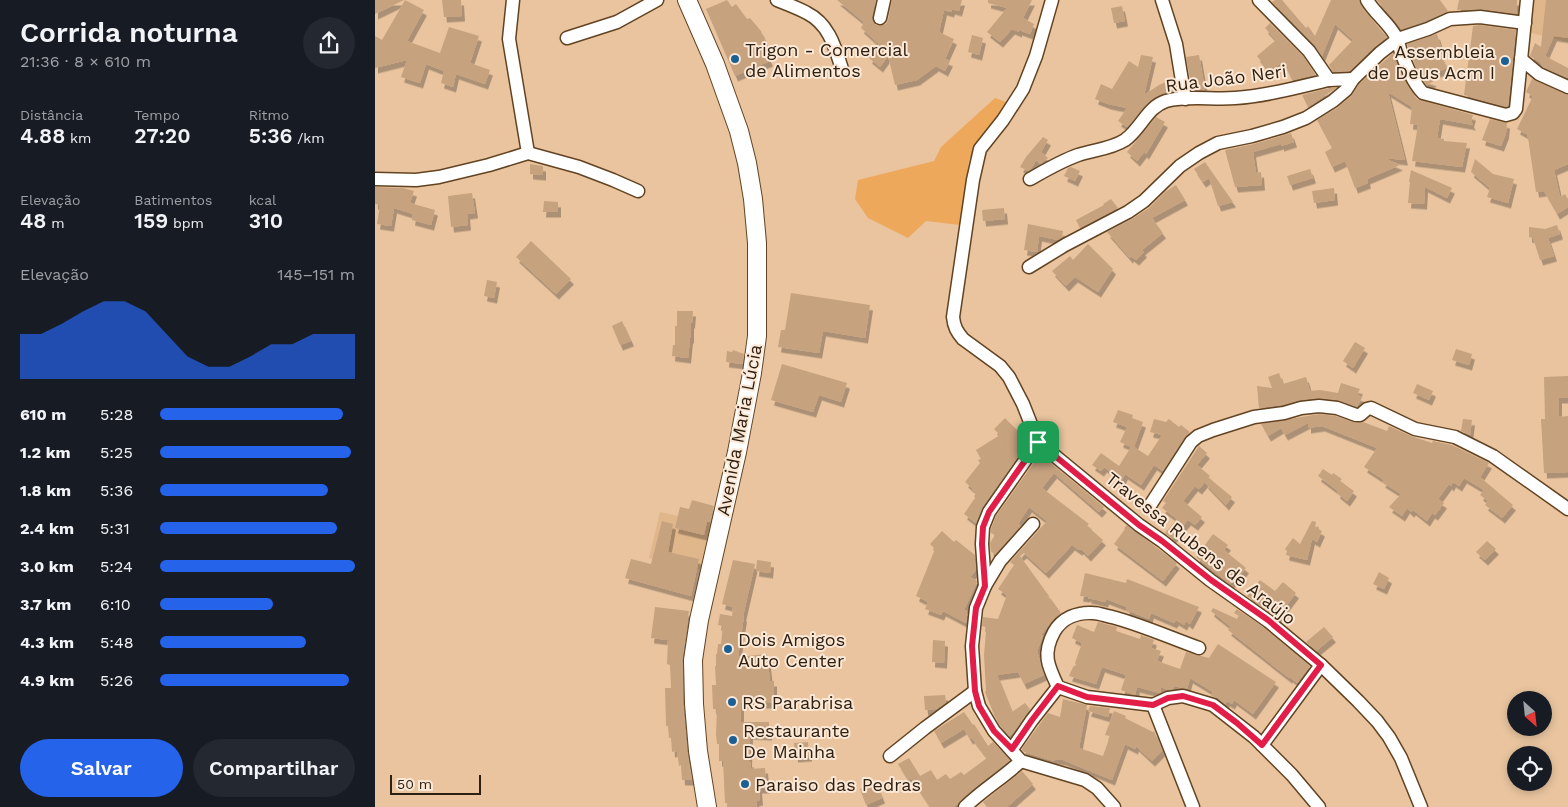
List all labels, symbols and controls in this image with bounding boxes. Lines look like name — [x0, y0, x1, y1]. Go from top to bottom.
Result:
text: Corrida noturna — [20, 16, 238, 49]
button: share — [303, 17, 355, 69]
place label: Trigon - Comercial de Alimentos — [745, 39, 909, 81]
place label: Assembleia de Deus Acm I — [1367, 41, 1495, 83]
text: 21:36 · 8 × 610 m — [20, 52, 151, 71]
marker: Trigon - Comercial de Alimentos — [729, 53, 741, 65]
marker: Assembleia de Deus Acm I — [1499, 55, 1511, 67]
street label: Rua João Neri — [1164, 60, 1288, 96]
text: Distância — [20, 107, 83, 123]
text: Tempo — [134, 107, 180, 123]
text: Ritmo — [249, 107, 289, 123]
text: 4.88 — [20, 123, 65, 148]
text: 27:20 — [134, 123, 191, 148]
text: 5:36 — [249, 123, 292, 148]
text: km — [65, 130, 91, 146]
text: /km — [292, 130, 325, 146]
text: Elevação — [20, 192, 80, 208]
text: Batimentos — [134, 192, 212, 208]
text: kcal — [249, 192, 276, 208]
text: 48 — [20, 208, 46, 233]
text: 159 — [134, 208, 168, 233]
text: 310 — [249, 208, 283, 233]
text: m — [46, 215, 65, 231]
text: bpm — [168, 215, 204, 231]
text: Elevação — [20, 265, 89, 284]
text: 145–151 m — [277, 265, 355, 284]
street label: Avenida Maria Lúcia — [712, 342, 766, 518]
text: 610 m — [20, 405, 66, 424]
text: 5:28 — [100, 405, 133, 424]
pin — [1017, 421, 1059, 463]
icon: arrive — [1024, 428, 1052, 456]
text: 1.2 km — [20, 443, 71, 462]
text: 5:25 — [100, 443, 133, 462]
street label: Travessa Rubens de Araújo — [1102, 467, 1300, 629]
text: 1.8 km — [20, 481, 71, 500]
text: 5:36 — [100, 481, 133, 500]
text: 2.4 km — [20, 519, 74, 538]
text: 5:31 — [100, 519, 130, 538]
text: 3.0 km — [20, 557, 74, 576]
text: 5:24 — [100, 557, 133, 576]
text: 3.7 km — [20, 595, 71, 614]
text: 6:10 — [100, 595, 131, 614]
place label: Dois Amigos Auto Center — [738, 629, 845, 671]
text: 4.3 km — [20, 633, 74, 652]
text: 5:48 — [100, 633, 134, 652]
marker: Dois Amigos Auto Center — [722, 643, 734, 655]
text: 4.9 km — [20, 671, 74, 690]
text: 5:26 — [100, 671, 133, 690]
north arrow — [1507, 691, 1553, 736]
map controls — [1507, 691, 1552, 791]
place label: RS Parabrisa — [742, 692, 853, 713]
marker: RS Parabrisa — [726, 696, 738, 708]
place label: Restaurante De Mainha — [743, 720, 850, 762]
marker: Restaurante De Mainha — [727, 734, 739, 746]
button: Salvar — [20, 739, 183, 797]
button: Compartilhar — [193, 739, 355, 797]
button: locate — [1507, 746, 1552, 791]
scale bar — [390, 772, 481, 795]
place label: Paraiso das Pedras — [755, 774, 921, 795]
text: 50 m — [397, 776, 432, 792]
marker: Paraiso das Pedras — [739, 778, 751, 790]

